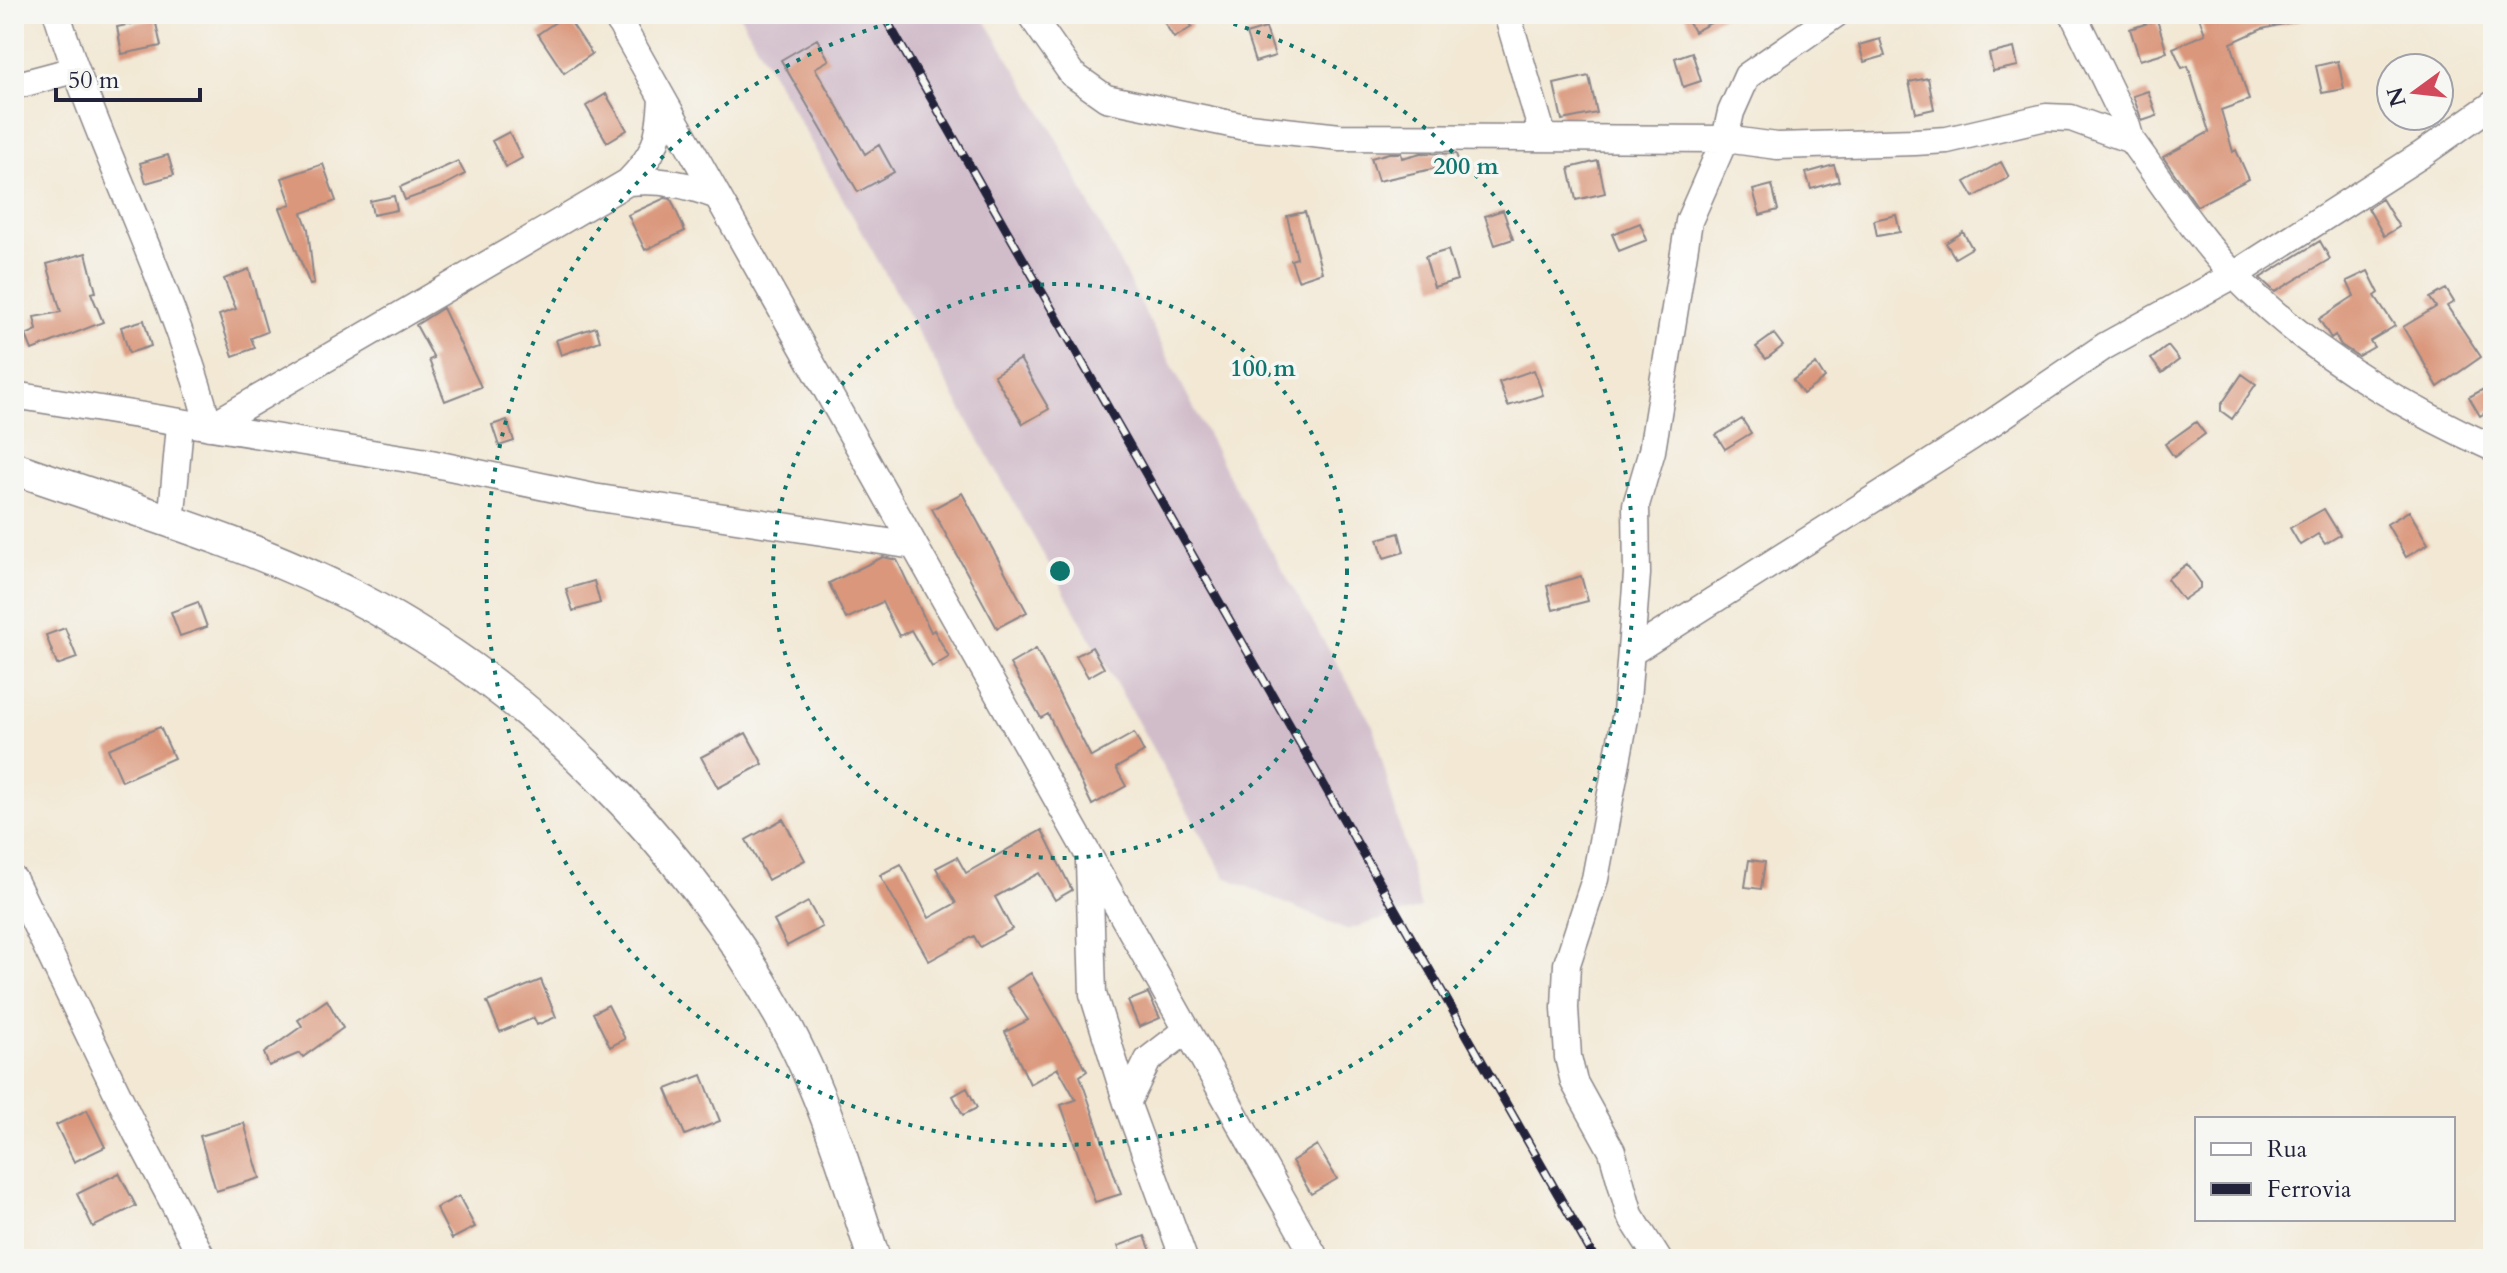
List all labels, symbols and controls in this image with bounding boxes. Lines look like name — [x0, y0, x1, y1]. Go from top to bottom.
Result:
scale bar — [56, 52, 200, 102]
north arrow — [2375, 52, 2455, 132]
text: 50 m — [68, 64, 120, 97]
text: N — [2380, 84, 2414, 110]
text: 200 m — [1433, 150, 1500, 183]
text: 100 m — [1230, 352, 1297, 385]
centre of rings — [1046, 557, 1074, 585]
legend — [2195, 1117, 2455, 1221]
text: Rua — [2267, 1133, 2308, 1166]
text: Ferrovia — [2267, 1173, 2352, 1206]

